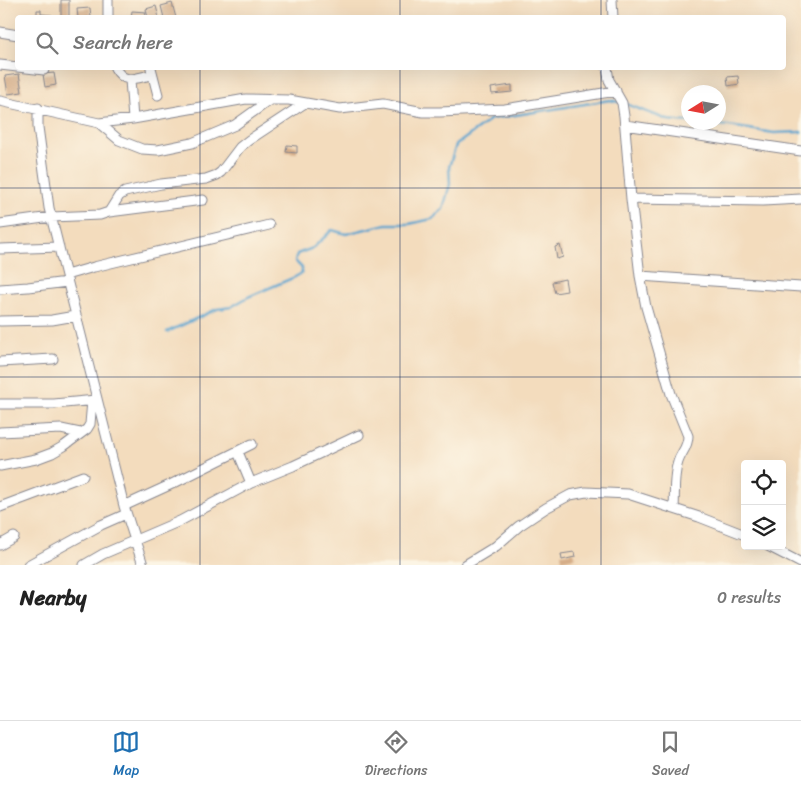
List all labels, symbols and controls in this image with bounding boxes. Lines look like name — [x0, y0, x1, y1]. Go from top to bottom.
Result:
search box — [15, 15, 786, 70]
text: Search here — [73, 26, 173, 59]
icon: search — [33, 29, 61, 57]
north arrow — [681, 85, 726, 130]
map controls — [741, 460, 786, 550]
button: locate — [741, 460, 786, 505]
button: layers — [741, 505, 786, 550]
text: Nearby — [20, 579, 86, 617]
text: 0 results — [717, 583, 781, 612]
tab: Map — [112, 728, 140, 783]
tab: Directions — [365, 728, 427, 783]
tab: Saved — [652, 728, 689, 783]

